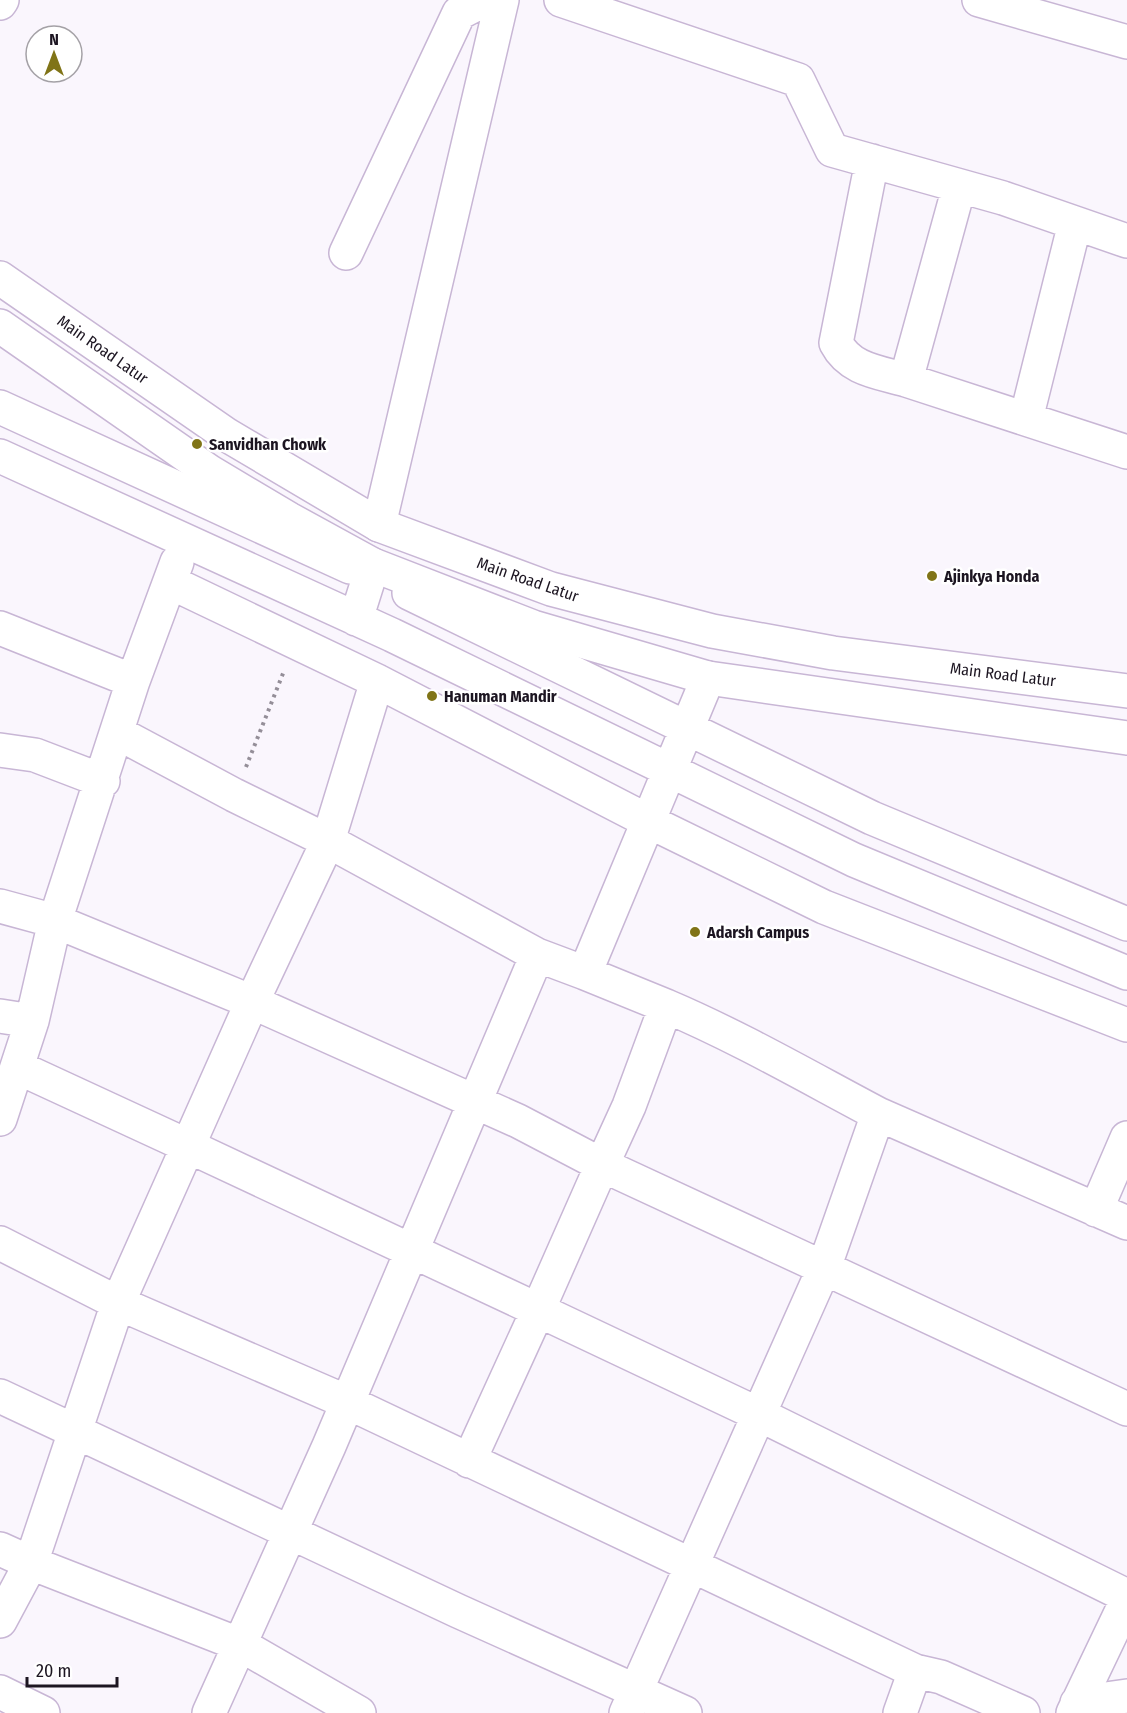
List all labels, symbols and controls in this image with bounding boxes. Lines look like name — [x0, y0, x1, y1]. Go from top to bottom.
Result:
north arrow — [24, 24, 84, 84]
text: N — [49, 30, 59, 49]
street label: Main Road Latur — [54, 311, 152, 388]
place label: Sanvidhan Chowk — [209, 435, 327, 454]
marker: Sanvidhan Chowk — [190, 437, 204, 451]
street label: Main Road Latur — [474, 553, 582, 606]
place label: Ajinkya Honda — [943, 567, 1039, 586]
marker: Ajinkya Honda — [925, 569, 939, 583]
street label: Main Road Latur — [949, 659, 1057, 690]
place label: Hanuman Mandir — [444, 687, 557, 706]
marker: Hanuman Mandir — [425, 689, 439, 703]
place label: Adarsh Campus — [706, 923, 809, 942]
marker: Adarsh Campus — [688, 925, 702, 939]
scale bar — [27, 1650, 117, 1688]
text: 20 m — [36, 1660, 71, 1682]

